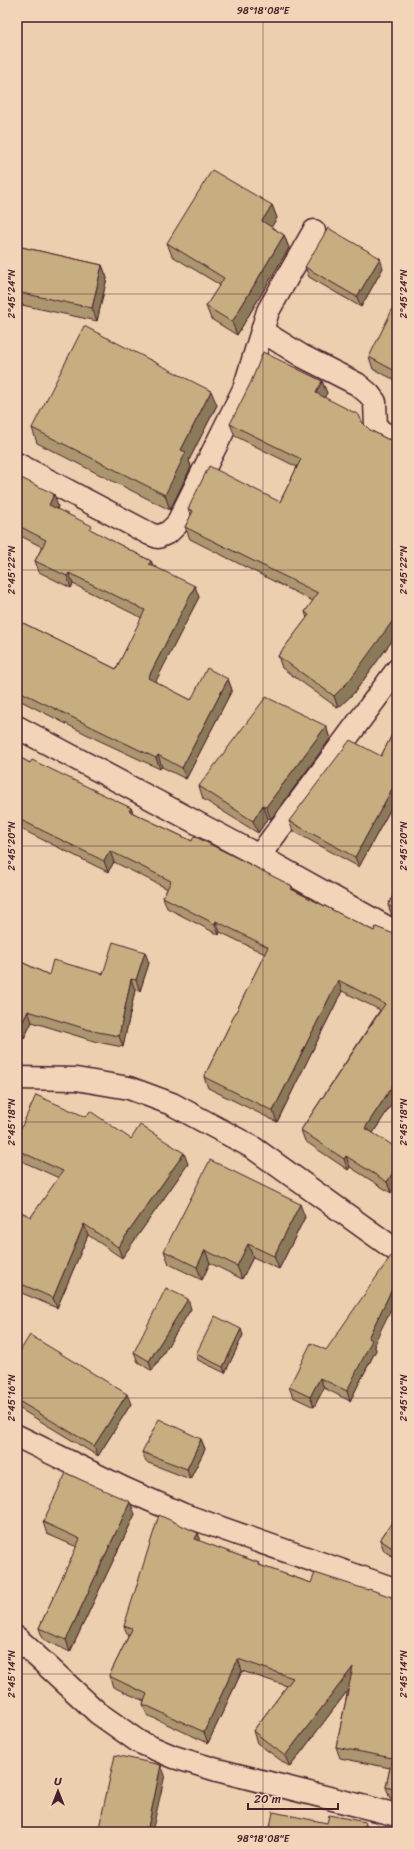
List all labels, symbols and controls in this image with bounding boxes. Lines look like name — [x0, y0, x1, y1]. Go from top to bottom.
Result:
text: 98°18'08"E — [237, 2, 291, 20]
text: 2°45'24"N — [3, 269, 21, 319]
text: 2°45'24"N — [395, 269, 413, 319]
text: 2°45'22"N — [3, 546, 21, 594]
text: 2°45'22"N — [395, 546, 413, 594]
text: 2°45'20"N — [3, 821, 21, 871]
text: 2°45'20"N — [395, 821, 413, 871]
text: 2°45'18"N — [3, 1098, 21, 1146]
text: 2°45'18"N — [395, 1098, 413, 1146]
text: 2°45'16"N — [3, 1374, 21, 1422]
text: 2°45'16"N — [395, 1374, 413, 1422]
text: 2°45'14"N — [3, 1650, 21, 1698]
text: 2°45'14"N — [395, 1650, 413, 1698]
north arrow — [38, 1771, 78, 1811]
text: U — [54, 1772, 62, 1791]
scale bar — [248, 1785, 338, 1811]
text: 20 m — [254, 1788, 281, 1810]
text: 98°18'08"E — [237, 1830, 291, 1848]

